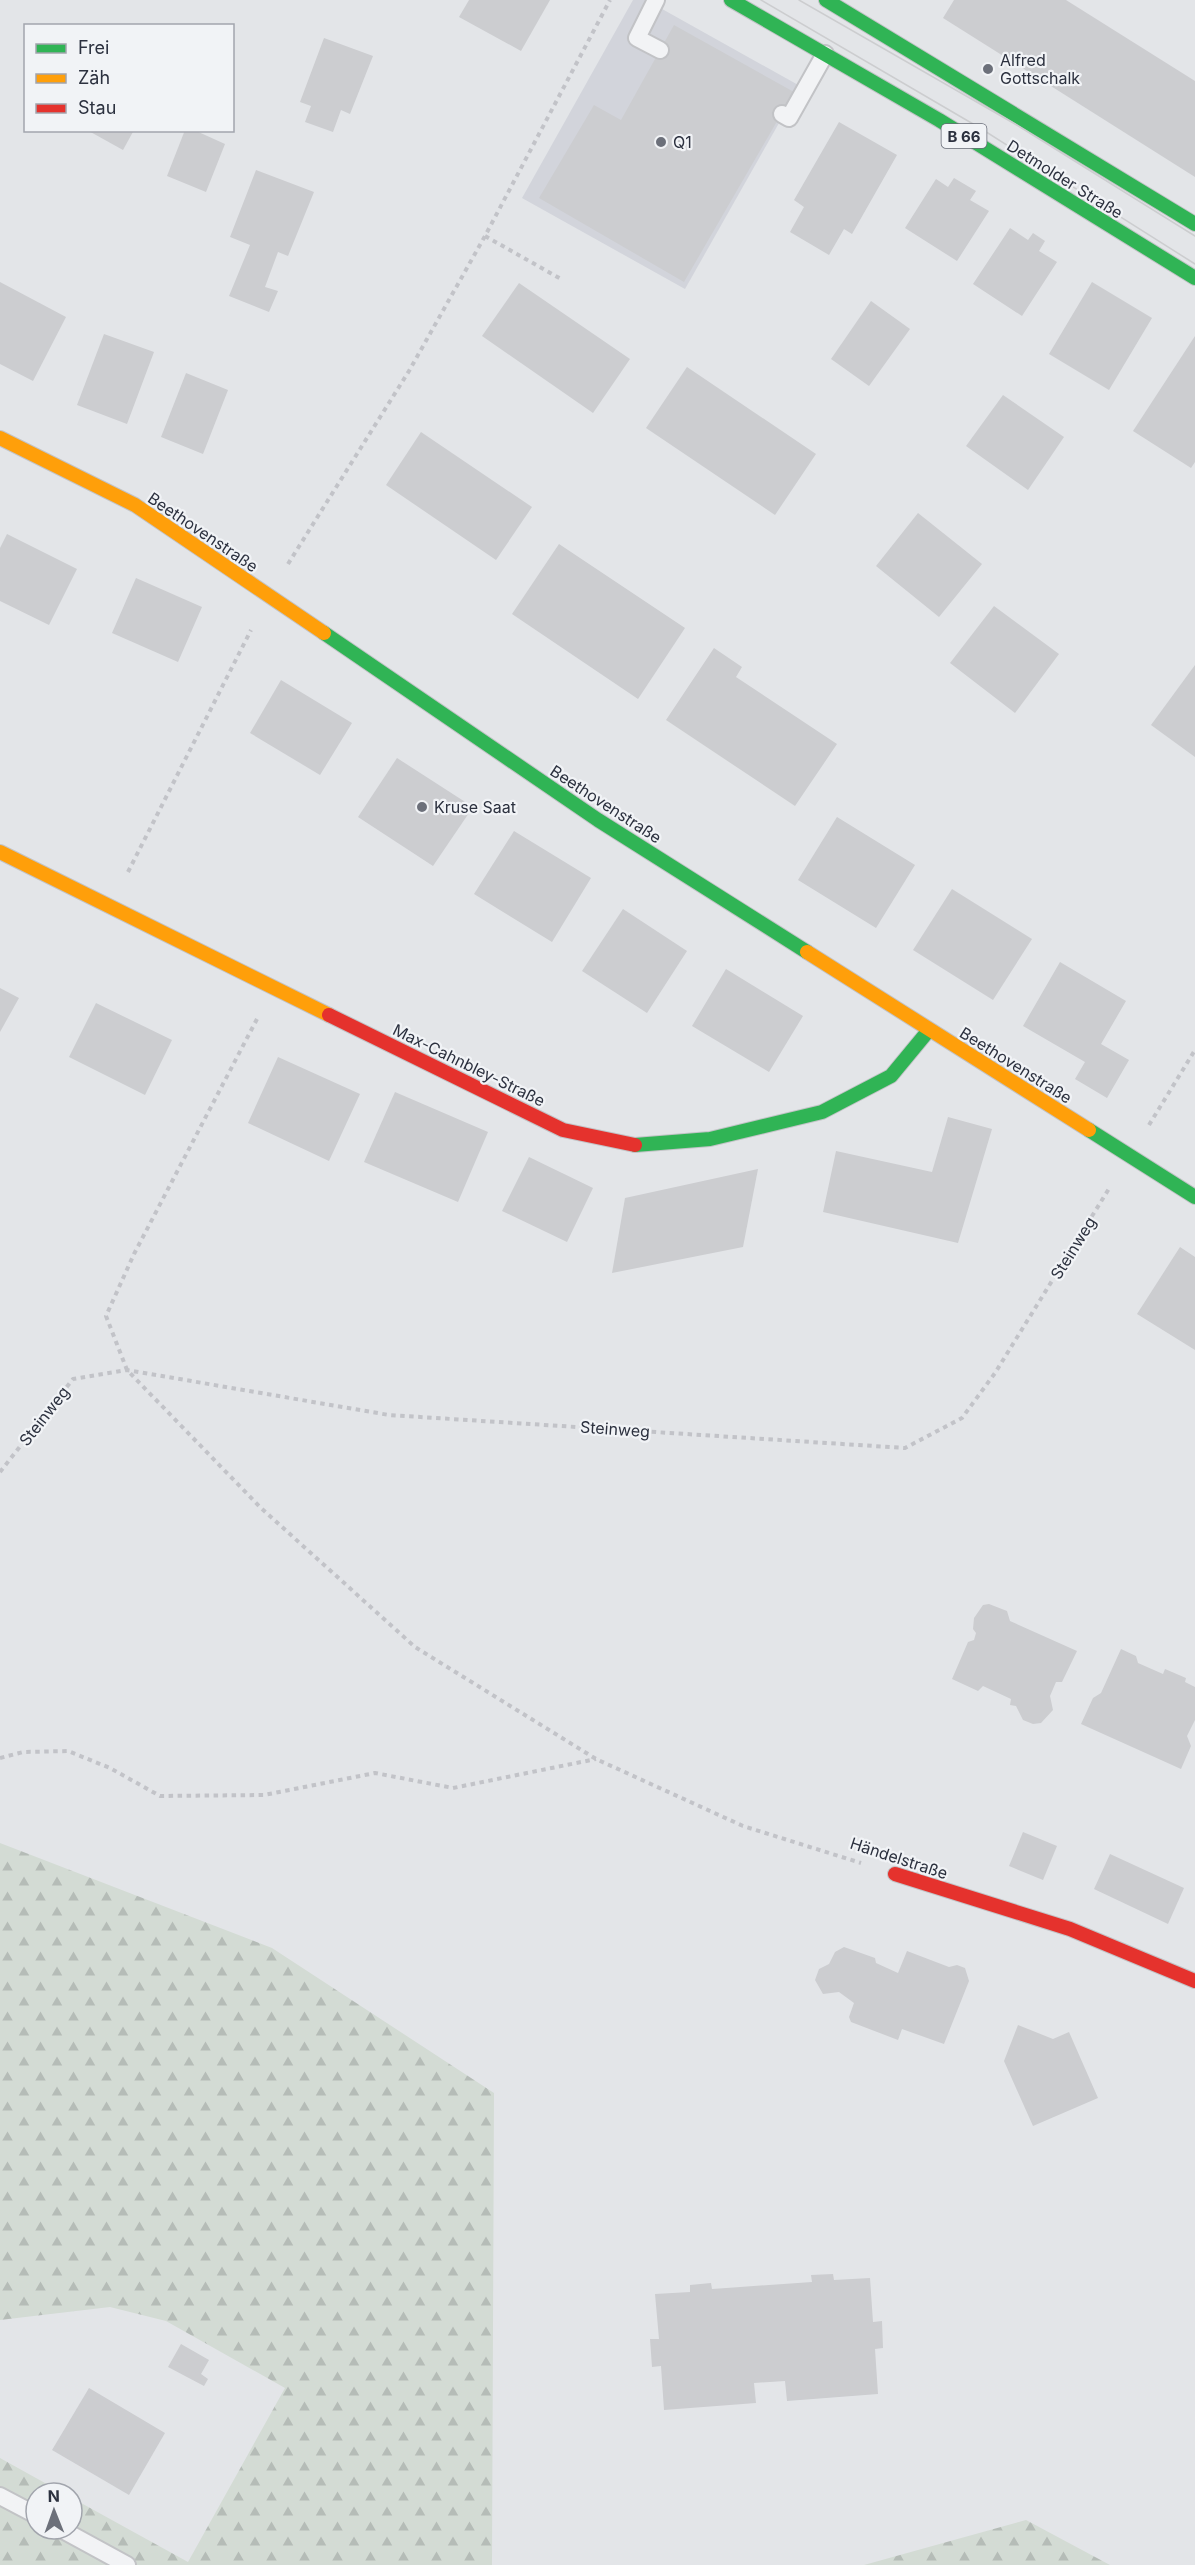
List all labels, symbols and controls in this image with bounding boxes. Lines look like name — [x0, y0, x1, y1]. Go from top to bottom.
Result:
legend — [24, 24, 234, 132]
text: Frei — [78, 37, 109, 58]
place label: Alfred Gottschalk — [1000, 50, 1080, 88]
marker: Alfred Gottschalk — [981, 62, 995, 76]
text: Zäh — [78, 67, 110, 88]
text: Stau — [78, 97, 116, 118]
road number: B 66 — [942, 124, 986, 148]
place label: Q1 — [673, 132, 692, 152]
marker: Q1 — [654, 135, 668, 149]
street label: Detmolder Straße — [1003, 135, 1127, 223]
street label: Beethovenstraße — [144, 488, 262, 576]
street label: Beethovenstraße — [547, 761, 665, 847]
place label: Kruse Saat — [434, 797, 516, 817]
marker: Kruse Saat — [415, 800, 429, 814]
street label: Max-Cahnbley-Straße — [390, 1019, 548, 1111]
street label: Beethovenstraße — [956, 1022, 1076, 1108]
street label: Steinweg — [1046, 1213, 1100, 1283]
street label: Steinweg — [15, 1382, 73, 1450]
street label: Steinweg — [579, 1417, 651, 1441]
street label: Händelstraße — [848, 1833, 950, 1883]
north arrow — [24, 2481, 84, 2541]
text: N — [47, 2486, 60, 2506]

